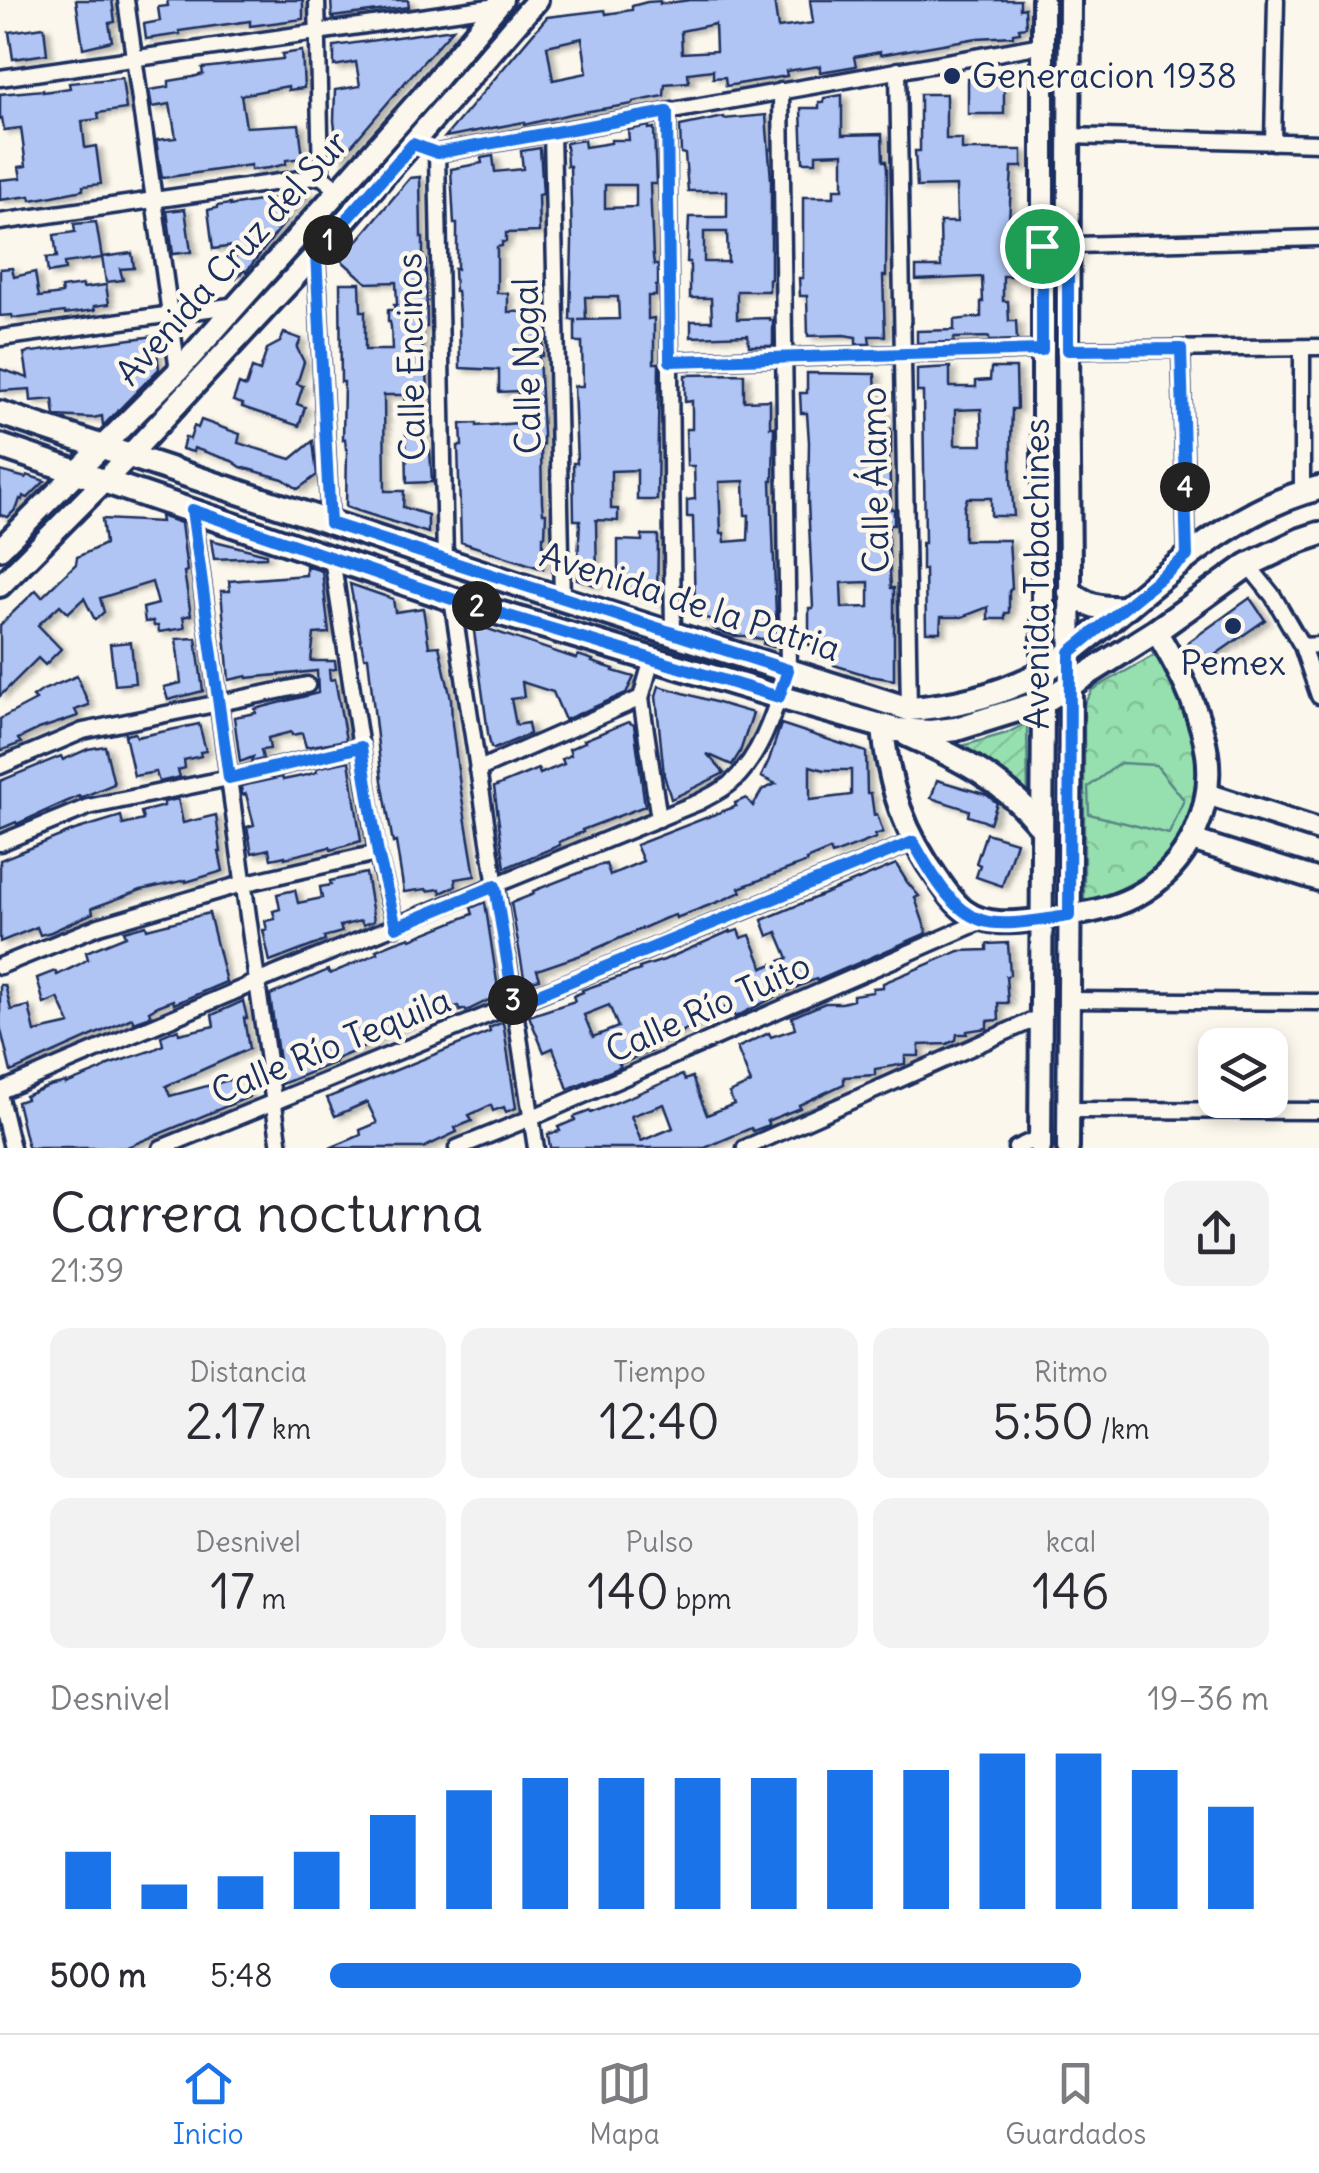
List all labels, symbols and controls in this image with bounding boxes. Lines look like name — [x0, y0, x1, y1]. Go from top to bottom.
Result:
place label: Generacion 1938 — [972, 53, 1237, 97]
marker: Generacion 1938 — [941, 65, 963, 87]
street label: Avenida Cruz del Sur — [105, 121, 357, 394]
pin — [1000, 204, 1085, 289]
pin: 1 — [303, 215, 353, 265]
icon: arrive — [1015, 219, 1070, 274]
text: 1 — [322, 222, 334, 258]
street label: Calle Encinos — [386, 253, 434, 461]
street label: Calle Nogal — [502, 277, 550, 455]
street label: Calle Álamo — [850, 387, 898, 574]
street label: Avenida Tabachines — [1014, 418, 1058, 730]
pin: 4 — [1160, 462, 1210, 512]
text: 4 — [1177, 469, 1193, 505]
street label: Avenida de la Patria — [535, 532, 846, 670]
pin: 2 — [452, 581, 502, 631]
text: 2 — [469, 588, 485, 624]
marker: Pemex — [1222, 615, 1244, 637]
place label: Pemex — [1180, 640, 1286, 684]
street label: Calle Río Tuito — [598, 942, 817, 1072]
pin: 3 — [488, 975, 538, 1025]
street label: Calle Río Tequila — [205, 977, 457, 1113]
text: 3 — [505, 982, 521, 1018]
map controls — [1198, 1028, 1288, 1118]
button: layers — [1198, 1028, 1288, 1118]
text: Carrera nocturna — [50, 1178, 483, 1247]
button: share — [1164, 1181, 1269, 1286]
text: 21:39 — [50, 1250, 124, 1291]
text: Distancia — [190, 1354, 307, 1390]
text: Tiempo — [613, 1354, 706, 1390]
text: Ritmo — [1034, 1354, 1108, 1390]
text: 2.17 — [185, 1390, 265, 1453]
text: 12:40 — [599, 1390, 720, 1453]
text: 5:50 — [992, 1390, 1094, 1453]
text: km — [265, 1411, 311, 1447]
text: /km — [1094, 1411, 1150, 1447]
text: Desnivel — [196, 1524, 301, 1560]
text: Pulso — [626, 1524, 693, 1560]
text: kcal — [1046, 1524, 1096, 1560]
text: 17 — [210, 1560, 255, 1623]
text: 140 — [587, 1560, 669, 1623]
text: 146 — [1032, 1560, 1110, 1623]
text: m — [255, 1581, 286, 1617]
text: bpm — [669, 1581, 732, 1617]
text: Desnivel — [50, 1678, 170, 1719]
text: 19–36 m — [1147, 1678, 1269, 1719]
text: 500 m — [50, 1955, 146, 1996]
text: 5:48 — [210, 1955, 273, 1996]
tab: Inicio — [173, 2056, 244, 2152]
tab: Mapa — [589, 2056, 660, 2152]
tab: Guardados — [1005, 2056, 1146, 2152]

